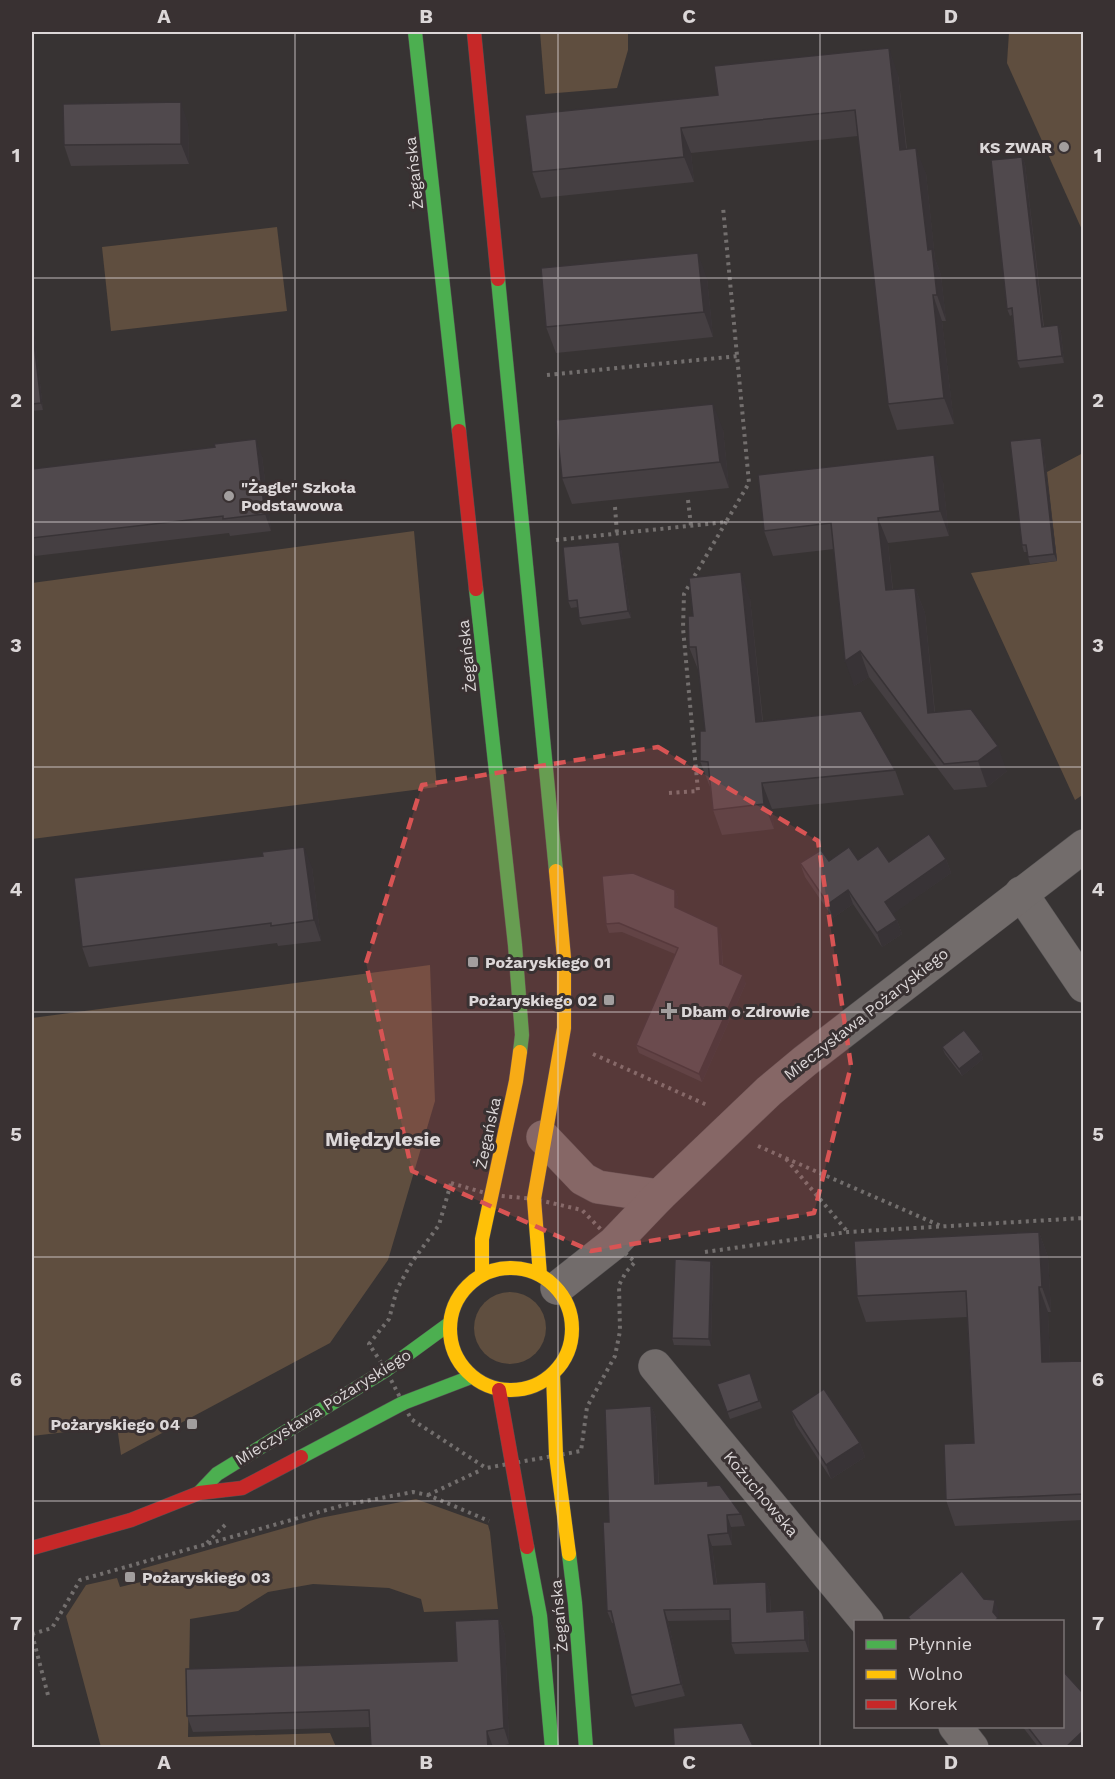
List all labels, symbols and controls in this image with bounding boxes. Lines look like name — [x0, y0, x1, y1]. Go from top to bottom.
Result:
text: A — [157, 4, 171, 28]
text: B — [419, 4, 433, 28]
text: C — [682, 4, 696, 28]
text: D — [944, 4, 958, 28]
street label: Żegańska — [401, 136, 427, 210]
place label: KS ZWAR — [979, 138, 1052, 157]
marker: KS ZWAR — [1057, 140, 1071, 154]
text: 1 — [12, 143, 20, 167]
text: 1 — [1094, 143, 1102, 167]
text: 2 — [10, 388, 22, 412]
text: 2 — [1092, 388, 1104, 412]
place label: "Żagle" Szkoła Podstawowa — [241, 478, 357, 515]
marker: "Żagle" Szkoła Podstawowa — [222, 489, 236, 503]
street label: Żegańska — [454, 619, 480, 693]
text: 3 — [10, 633, 22, 657]
text: 3 — [1092, 633, 1104, 657]
text: 4 — [10, 877, 23, 901]
text: 4 — [1092, 877, 1105, 901]
street label: Mieczysława Pożaryskiego — [780, 944, 952, 1084]
place label: Pożaryskiego 01 — [485, 953, 611, 972]
marker: Pożaryskiego 01 — [466, 955, 480, 969]
place label: Pożaryskiego 02 — [468, 991, 597, 1010]
marker: Pożaryskiego 02 — [602, 993, 616, 1007]
place label: Dbam o Zdrowie — [681, 1002, 810, 1021]
marker: Dbam o Zdrowie — [662, 1004, 676, 1018]
street label: Żegańska — [471, 1095, 505, 1171]
text: 5 — [10, 1122, 22, 1146]
text: 5 — [1092, 1122, 1104, 1146]
district label: Międzylesie — [325, 1127, 441, 1151]
street label: Mieczysława Pożaryskiego — [232, 1345, 414, 1469]
text: 6 — [10, 1367, 22, 1391]
text: 6 — [1092, 1367, 1104, 1391]
place label: Pożaryskiego 04 — [51, 1415, 180, 1434]
marker: Pożaryskiego 04 — [185, 1417, 199, 1431]
street label: Kożuchowska — [720, 1447, 802, 1541]
place label: Pożaryskiego 03 — [142, 1568, 270, 1587]
marker: Pożaryskiego 03 — [123, 1570, 137, 1584]
street label: Żegańska — [546, 1579, 572, 1653]
text: 7 — [10, 1611, 22, 1635]
text: 7 — [1092, 1611, 1104, 1635]
legend — [854, 1620, 1064, 1728]
text: Płynnie — [908, 1633, 972, 1654]
text: Wolno — [908, 1663, 963, 1684]
text: Korek — [908, 1693, 958, 1714]
text: A — [157, 1750, 171, 1774]
text: B — [419, 1750, 433, 1774]
text: C — [682, 1750, 696, 1774]
text: D — [944, 1750, 958, 1774]

